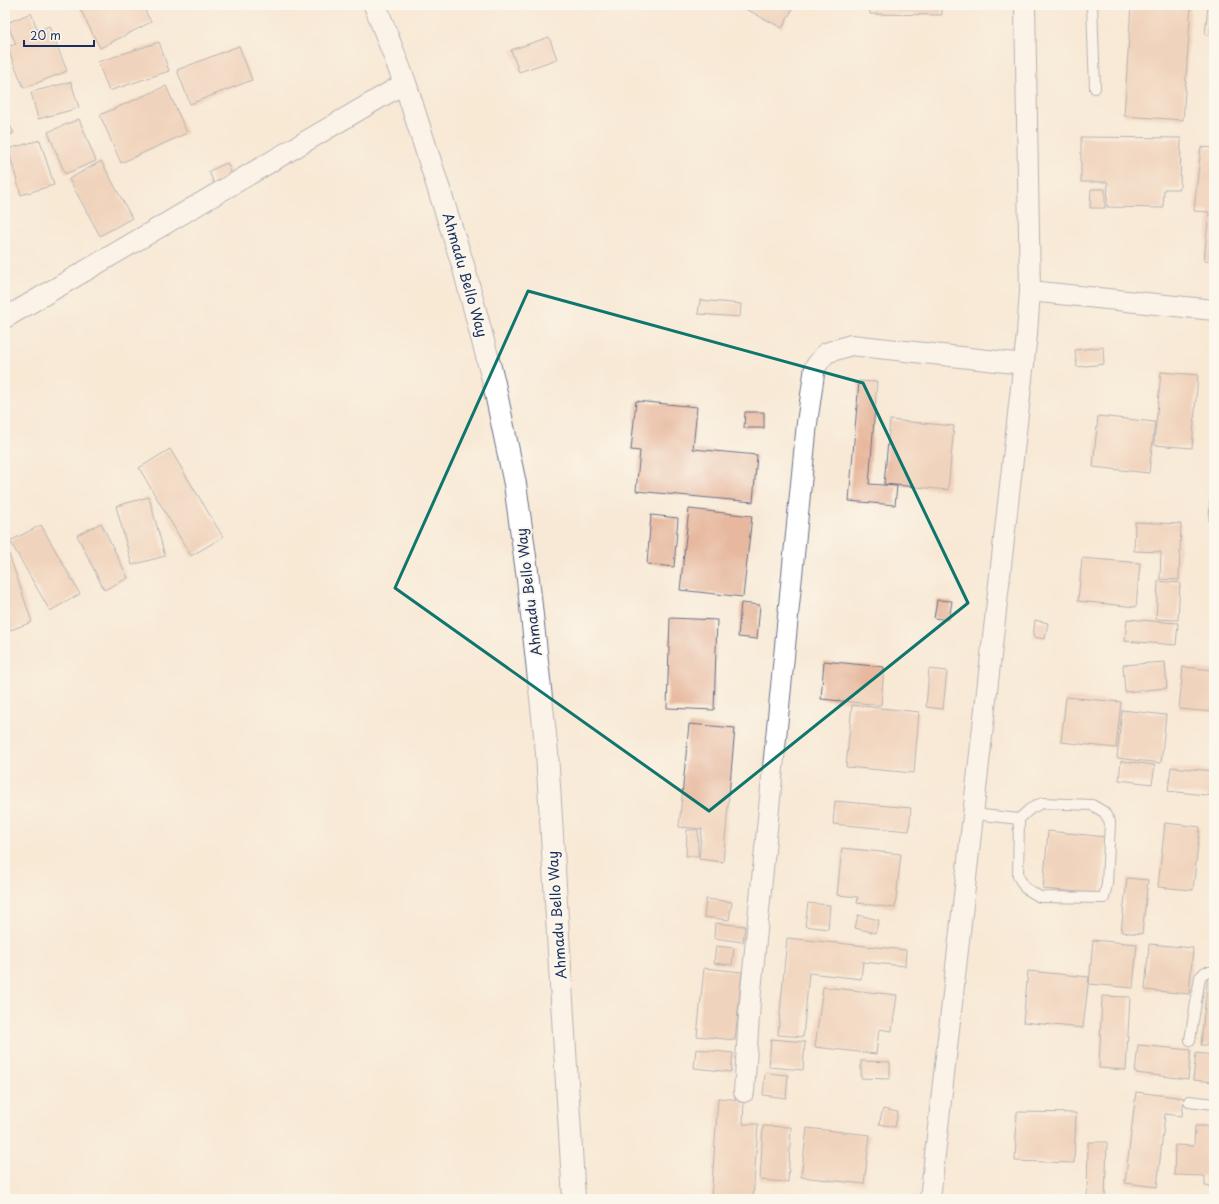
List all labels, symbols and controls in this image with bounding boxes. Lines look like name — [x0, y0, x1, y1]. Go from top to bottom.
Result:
scale bar — [24, 22, 94, 48]
text: 20 m — [30, 26, 61, 44]
street label: Ahmadu Bello Way — [438, 210, 493, 340]
street label: Ahmadu Bello Way — [510, 527, 547, 657]
street label: Ahmadu Bello Way — [542, 850, 571, 980]

